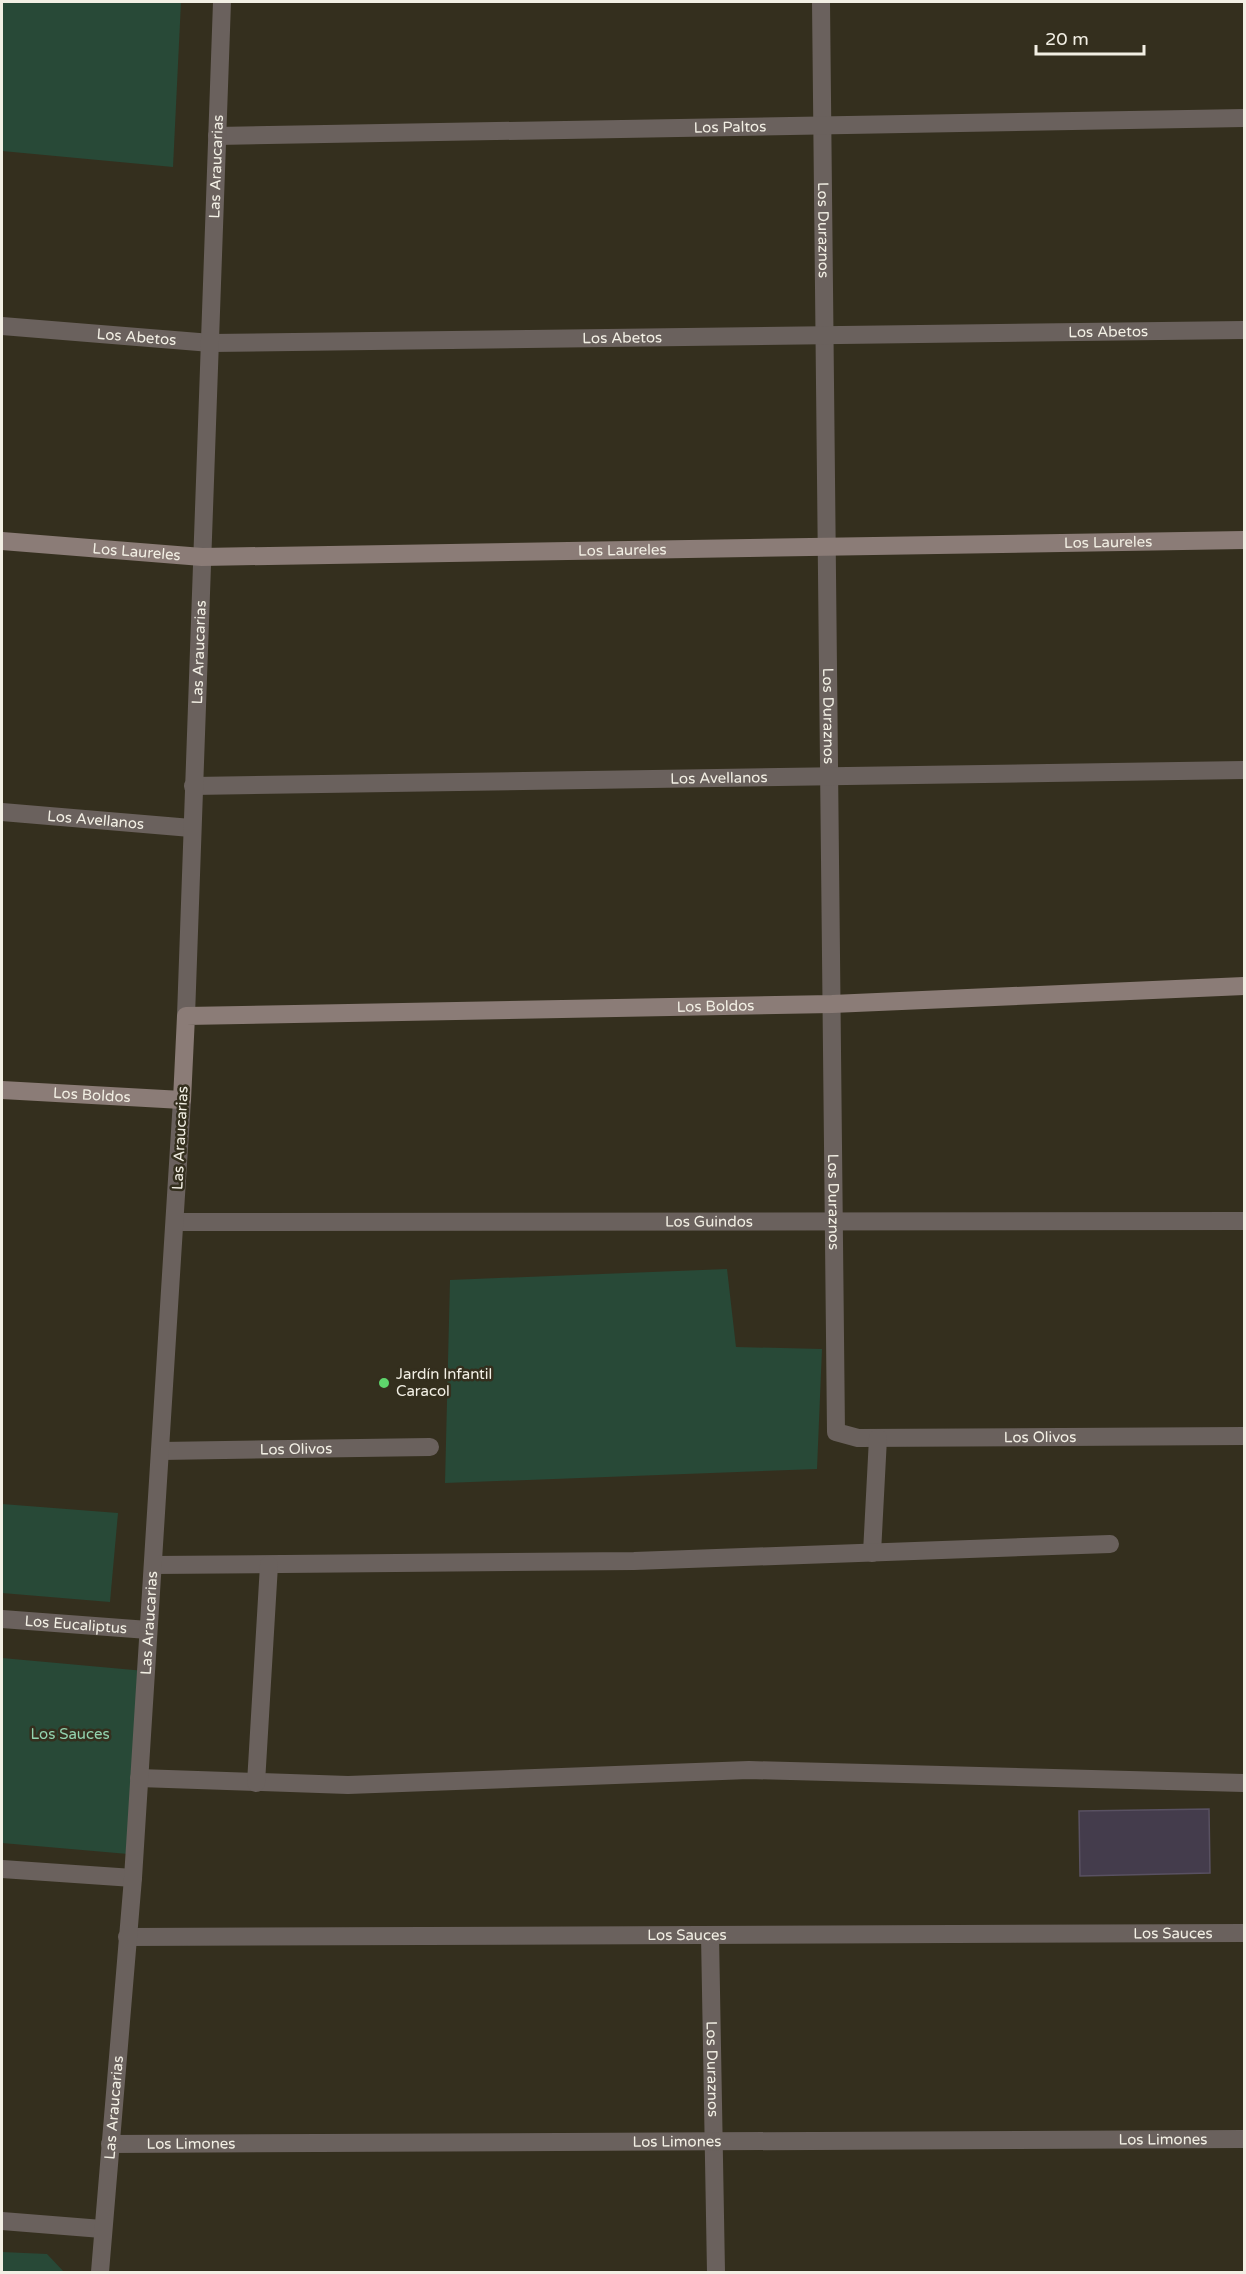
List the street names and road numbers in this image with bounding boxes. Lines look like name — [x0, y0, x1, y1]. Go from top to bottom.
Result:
street label: Las Araucarias — [205, 114, 227, 219]
street label: Los Paltos — [693, 117, 766, 137]
street label: Los Duraznos — [814, 182, 833, 278]
street label: Los Abetos — [1068, 322, 1148, 341]
street label: Los Abetos — [96, 325, 177, 349]
street label: Los Abetos — [582, 328, 662, 347]
street label: Los Laureles — [1064, 532, 1153, 552]
street label: Los Laureles — [92, 539, 181, 564]
street label: Los Laureles — [578, 540, 667, 560]
street label: Las Araucarias — [188, 600, 210, 705]
street label: Los Duraznos — [819, 668, 838, 764]
street label: Los Avellanos — [670, 768, 768, 788]
street label: Los Avellanos — [46, 807, 145, 833]
street label: Los Boldos — [676, 996, 755, 1016]
street label: Los Boldos — [52, 1084, 131, 1106]
street label: Las Araucarias — [168, 1086, 192, 1190]
street label: Los Duraznos — [824, 1154, 843, 1250]
street label: Los Guindos — [665, 1212, 753, 1231]
street label: Los Olivos — [1004, 1428, 1076, 1446]
street label: Los Olivos — [260, 1439, 332, 1459]
street label: Las Araucarias — [137, 1570, 161, 1675]
street label: Los Eucaliptus — [24, 1612, 128, 1637]
street label: Los Sauces — [1133, 1924, 1213, 1942]
street label: Los Sauces — [647, 1926, 727, 1944]
street label: Los Duraznos — [703, 2021, 722, 2117]
street label: Las Araucarias — [100, 2055, 127, 2160]
street label: Los Limones — [1118, 2130, 1208, 2149]
street label: Los Limones — [632, 2132, 722, 2151]
street label: Los Limones — [146, 2134, 236, 2153]

